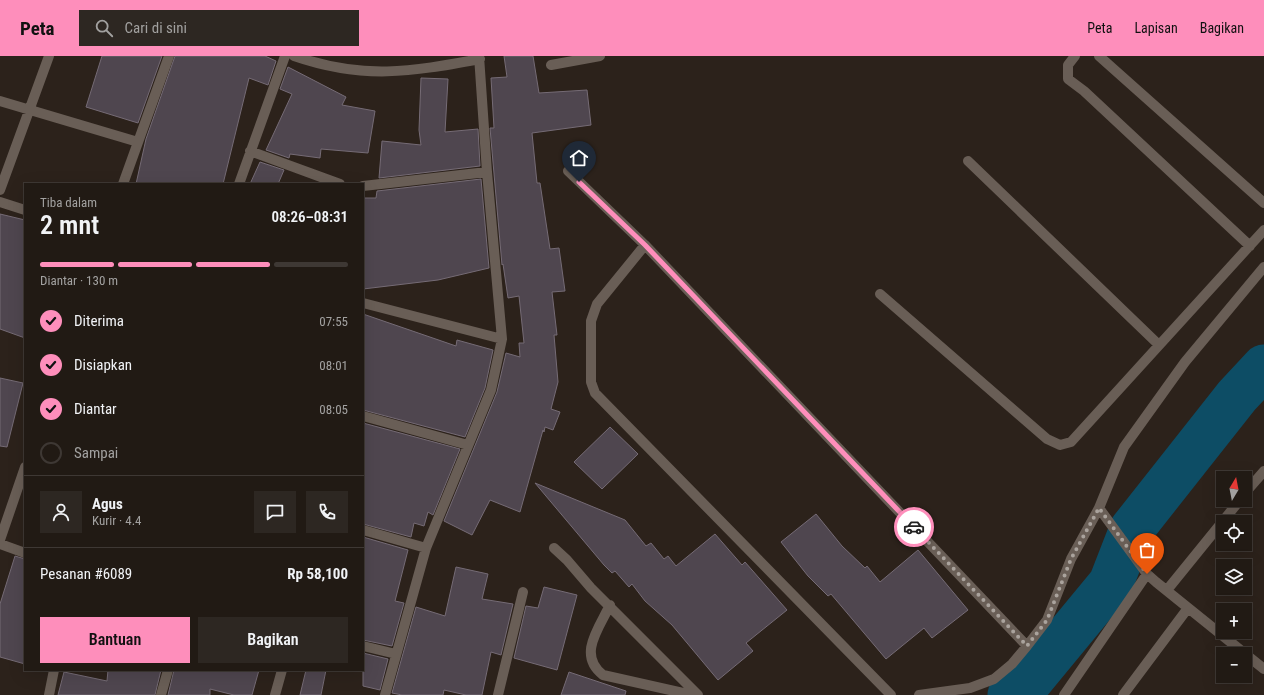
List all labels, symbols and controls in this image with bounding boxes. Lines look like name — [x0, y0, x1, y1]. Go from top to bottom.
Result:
search box — [79, 10, 359, 46]
text: Peta — [20, 17, 55, 40]
icon: search — [93, 17, 115, 39]
text: Cari di sini — [125, 19, 187, 37]
text: Peta — [1087, 20, 1112, 36]
text: Lapisan — [1134, 20, 1178, 36]
text: Bagikan — [1200, 20, 1244, 36]
pin — [562, 141, 596, 182]
icon: home — [568, 147, 590, 169]
text: Tiba dalam — [40, 195, 97, 210]
text: 08:26–08:31 — [271, 208, 348, 226]
text: 2 mnt — [40, 210, 99, 240]
text: Diantar · 130 m — [40, 273, 118, 288]
icon: check — [40, 310, 62, 332]
text: Diterima — [74, 312, 124, 330]
text: 07:55 — [319, 314, 348, 329]
icon: check — [40, 354, 62, 376]
text: Disiapkan — [74, 356, 132, 374]
text: 08:01 — [319, 358, 348, 373]
icon: check — [40, 398, 62, 420]
text: Diantar — [74, 400, 117, 418]
text: 08:05 — [319, 402, 348, 417]
text: Sampai — [74, 444, 118, 462]
north arrow — [1216, 471, 1252, 507]
map controls — [1216, 471, 1252, 683]
button: person — [40, 491, 82, 533]
button: chat — [254, 491, 296, 533]
button: phone — [306, 491, 348, 533]
text: Agus — [92, 495, 123, 513]
courier — [894, 507, 934, 547]
text: Kurir · 4.4 — [92, 513, 142, 528]
button: locate — [1216, 515, 1252, 551]
icon: car — [903, 516, 925, 538]
pin — [1130, 533, 1164, 574]
icon: bag — [1136, 539, 1158, 561]
button: layers — [1216, 559, 1252, 595]
text: Pesanan #6089 — [40, 565, 132, 583]
text: Rp 58,100 — [287, 565, 348, 583]
button: + — [1216, 603, 1252, 639]
button: Bantuan — [40, 617, 190, 663]
button: Bagikan — [198, 617, 348, 663]
button: − — [1216, 647, 1252, 683]

